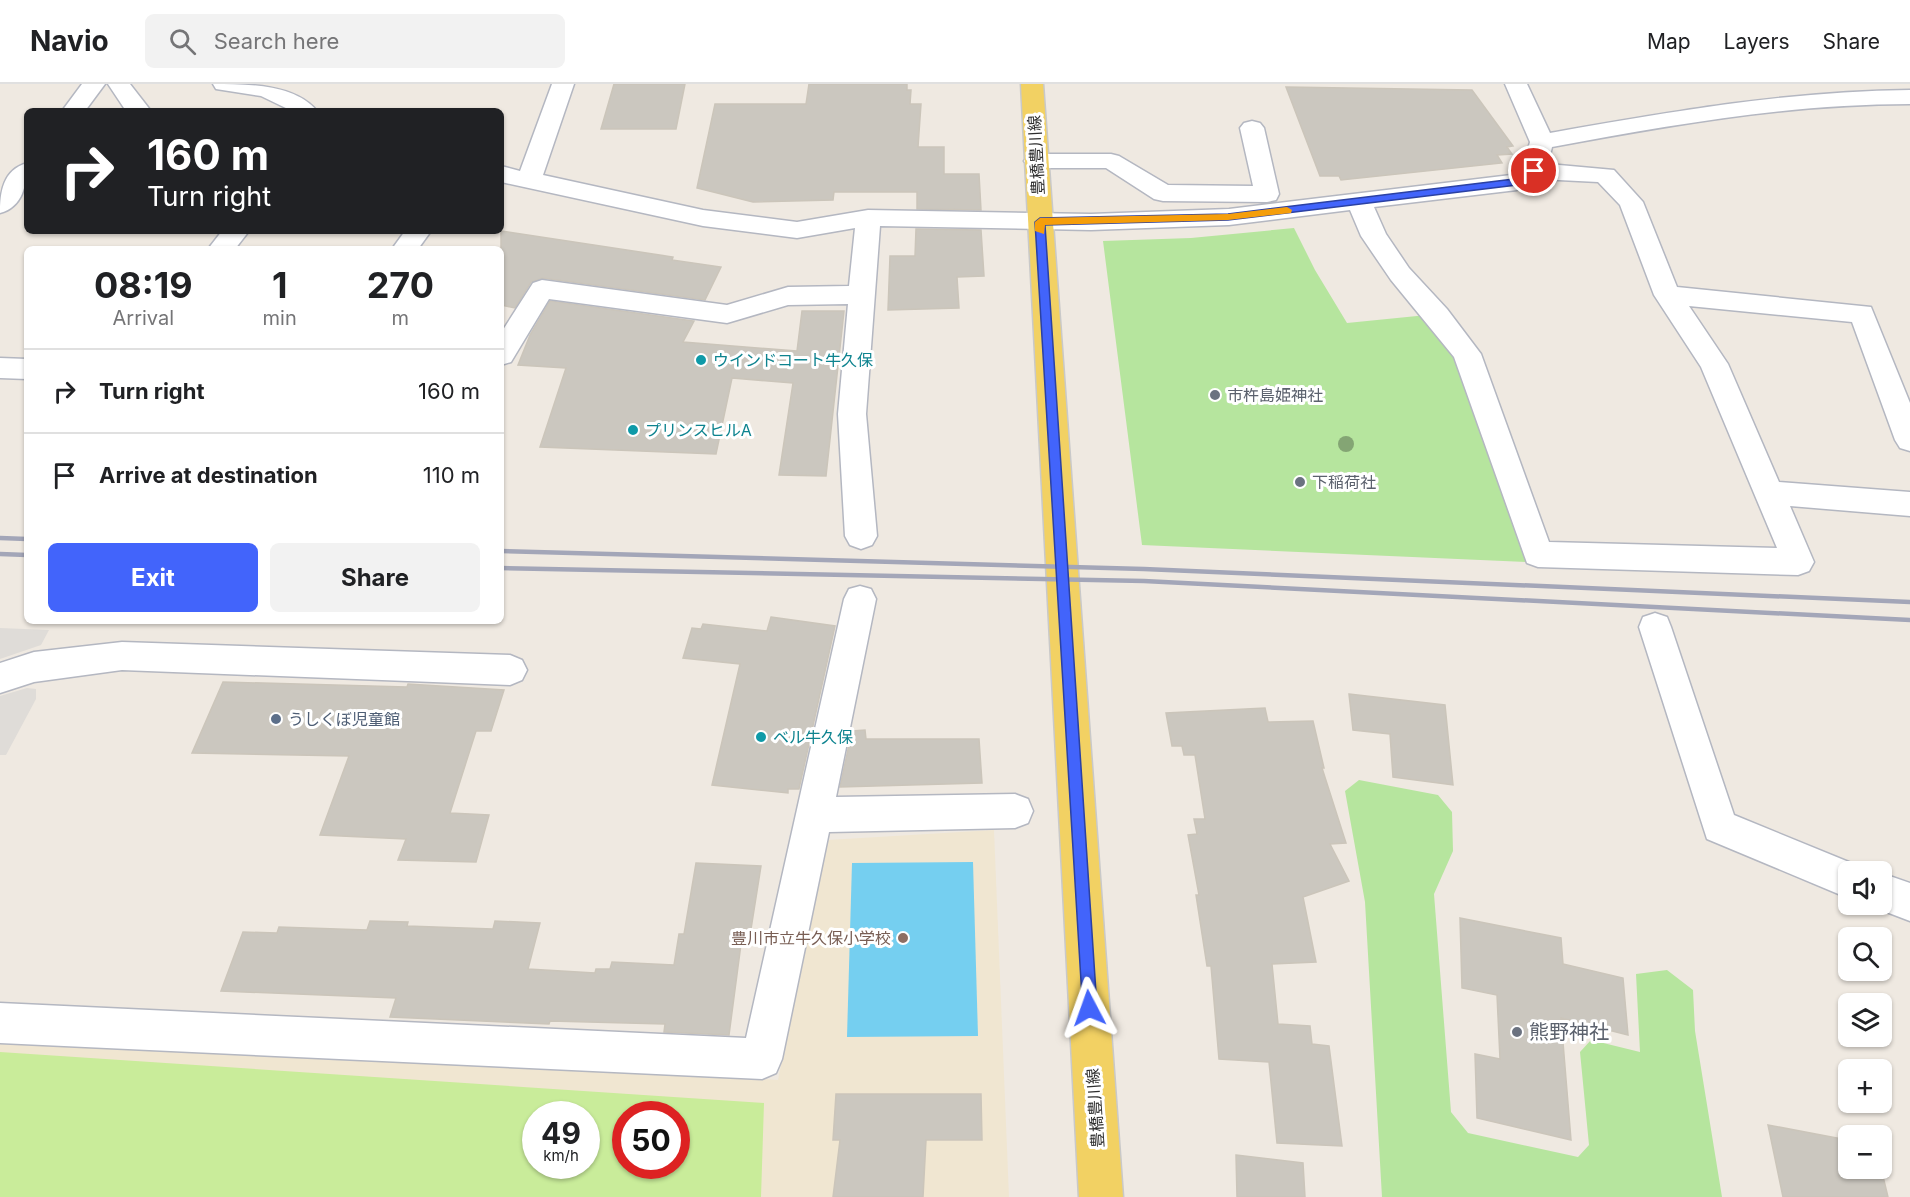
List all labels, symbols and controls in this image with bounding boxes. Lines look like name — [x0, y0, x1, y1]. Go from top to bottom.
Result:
search box — [145, 14, 565, 68]
text: Navio — [30, 24, 109, 58]
icon: search — [166, 25, 199, 58]
text: Search here — [214, 28, 339, 54]
text: Map — [1647, 29, 1691, 54]
text: Layers — [1724, 29, 1790, 54]
text: Share — [1823, 29, 1880, 54]
street label: 豊橋豊川線 — [1024, 115, 1048, 195]
text: 160 m — [147, 129, 269, 180]
icon: right — [48, 132, 126, 210]
pin — [1508, 145, 1559, 196]
icon: arrive — [1517, 154, 1550, 187]
text: Turn right — [147, 180, 271, 213]
text: 08:19 — [94, 263, 193, 307]
text: 1 — [272, 263, 287, 307]
text: 270 — [367, 263, 434, 307]
text: Arrival — [113, 306, 174, 330]
text: min — [263, 306, 297, 330]
text: m — [392, 306, 409, 330]
place label: ウインドコート牛久保 — [713, 350, 873, 370]
marker: ウインドコート牛久保 — [694, 353, 708, 367]
icon: right — [48, 375, 81, 408]
text: Turn right — [99, 378, 205, 404]
text: 160 m — [418, 378, 480, 404]
place label: 市杵島姫神社 — [1227, 385, 1323, 405]
marker: 市杵島姫神社 — [1208, 388, 1222, 402]
place label: プリンスヒルA — [645, 420, 752, 440]
marker: プリンスヒルA — [626, 423, 640, 437]
icon: arrive — [48, 459, 81, 492]
text: Arrive at destination — [99, 462, 318, 488]
text: 110 m — [423, 462, 480, 488]
place label: 下稲荷社 — [1312, 472, 1376, 492]
marker: 下稲荷社 — [1293, 475, 1307, 489]
button: Exit — [48, 543, 258, 612]
button: Share — [270, 543, 480, 612]
place label: うしくぼ児童館 — [288, 709, 400, 729]
marker: うしくぼ児童館 — [269, 712, 283, 726]
place label: ベル牛久保 — [773, 727, 853, 747]
marker: ベル牛久保 — [754, 730, 768, 744]
map controls — [1838, 861, 1892, 1179]
button: sound — [1838, 861, 1892, 915]
button: search — [1838, 927, 1892, 981]
place label: 豊川市立牛久保小学校 — [731, 928, 891, 948]
marker: 豊川市立牛久保小学校 — [896, 931, 910, 945]
position arrow — [1057, 976, 1121, 1040]
button: layers — [1838, 993, 1892, 1047]
place label: 熊野神社 — [1529, 1020, 1609, 1044]
marker: 熊野神社 — [1510, 1025, 1524, 1039]
button: + — [1838, 1059, 1892, 1113]
street label: 豊橋豊川線 — [1082, 1067, 1108, 1149]
speed limit sign: 50 — [612, 1101, 690, 1179]
text: 49 — [541, 1115, 581, 1151]
button: − — [1838, 1125, 1892, 1179]
text: km/h — [543, 1146, 579, 1165]

